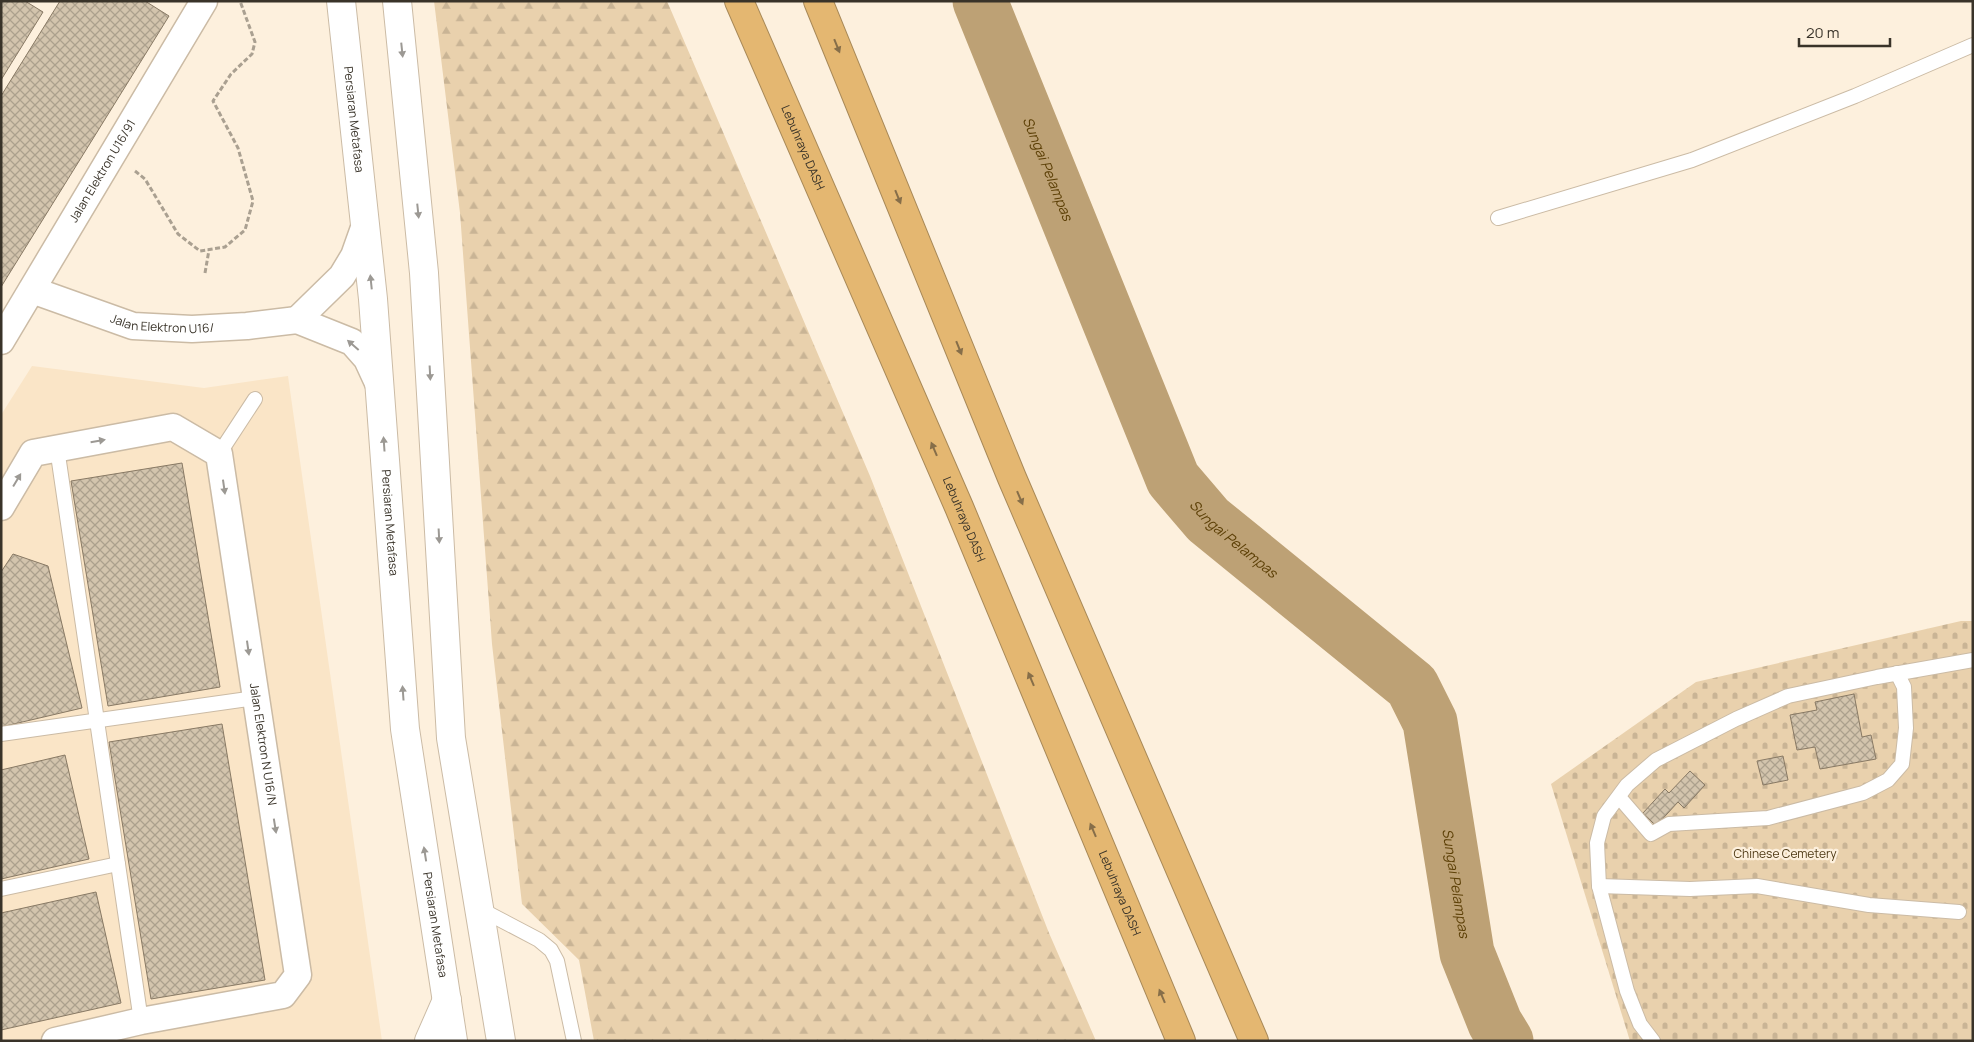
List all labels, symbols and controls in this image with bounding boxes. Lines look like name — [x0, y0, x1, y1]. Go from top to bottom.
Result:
scale bar — [1799, 15, 1890, 47]
text: 20 m — [1806, 22, 1839, 43]
one-way arrow — [833, 39, 841, 54]
one-way arrow — [398, 42, 406, 58]
street label: Persiaran Metafasa — [340, 65, 368, 173]
street label: Lebuhraya DASH — [777, 102, 829, 193]
water label: Sungai Pelampas — [1019, 114, 1078, 225]
street label: Jalan Elektron U16/91 — [65, 116, 139, 225]
one-way arrow — [894, 190, 902, 204]
one-way arrow — [414, 204, 422, 220]
one-way arrow — [367, 274, 375, 290]
street label: Jalan Elektron U16/ — [108, 310, 215, 337]
one-way arrow — [347, 339, 360, 350]
one-way arrow — [956, 340, 963, 355]
one-way arrow — [426, 366, 434, 382]
one-way arrow — [380, 436, 388, 452]
one-way arrow — [91, 437, 106, 445]
one-way arrow — [929, 442, 937, 456]
street label: Persiaran Metafasa — [378, 469, 403, 576]
one-way arrow — [13, 473, 22, 486]
street label: Lebuhraya DASH — [939, 474, 990, 564]
one-way arrow — [220, 479, 228, 495]
one-way arrow — [1017, 491, 1025, 505]
water label: Sungai Pelampas — [1186, 496, 1283, 583]
one-way arrow — [436, 528, 444, 544]
one-way arrow — [244, 640, 252, 656]
one-way arrow — [1026, 672, 1034, 687]
street label: Jalan Elektron N U16/N — [246, 682, 281, 807]
one-way arrow — [398, 685, 406, 701]
one-way arrow — [271, 818, 279, 834]
one-way arrow — [1089, 822, 1096, 837]
water label: Sungai Pelampas — [1438, 827, 1475, 941]
park label: Chinese Cemetery — [1733, 845, 1837, 862]
one-way arrow — [420, 846, 428, 862]
street label: Lebuhraya DASH — [1095, 848, 1145, 938]
street label: Persiaran Metafasa — [419, 871, 452, 979]
one-way arrow — [1158, 988, 1166, 1003]

